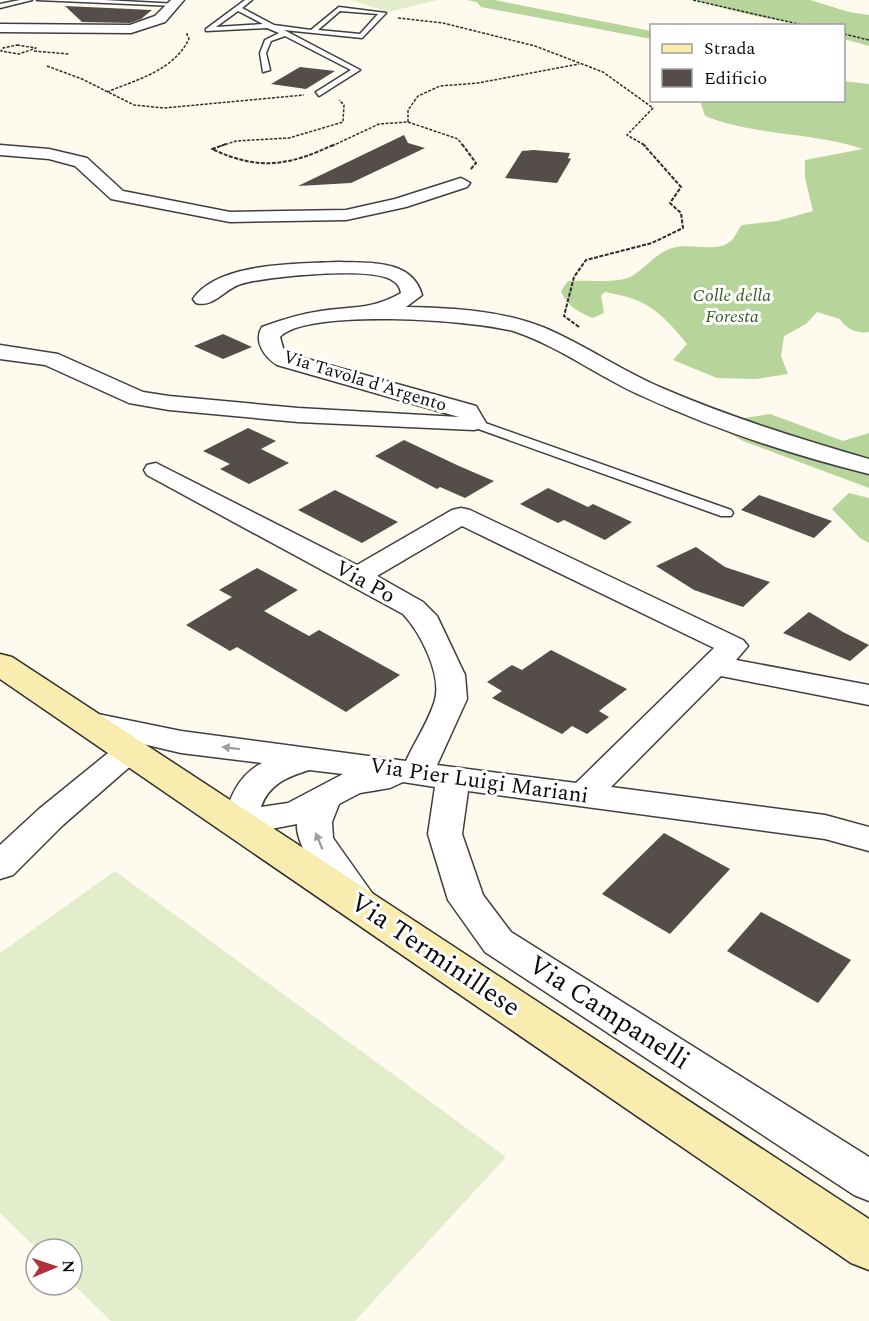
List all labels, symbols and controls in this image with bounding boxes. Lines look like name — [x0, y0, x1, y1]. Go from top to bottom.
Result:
legend — [650, 24, 845, 102]
text: Strada — [704, 35, 755, 62]
text: Edificio — [704, 65, 767, 92]
park label: Colle della Foresta — [693, 282, 771, 330]
street label: Via Tavola d'Argento — [280, 343, 450, 419]
street label: Via Po — [329, 552, 401, 612]
one-way arrow — [222, 743, 241, 753]
street label: Via Pier Luigi Mariani — [367, 749, 591, 813]
one-way arrow — [314, 833, 323, 850]
street label: Via Terminillese — [341, 882, 529, 1028]
street label: Via Campanelli — [519, 945, 699, 1081]
north arrow — [24, 1237, 84, 1297]
text: N — [56, 1260, 80, 1273]

